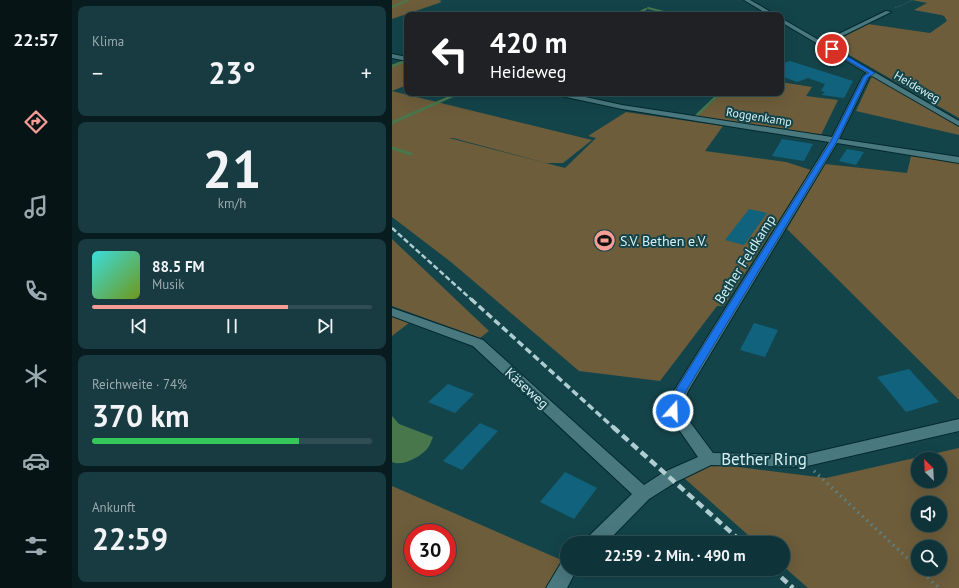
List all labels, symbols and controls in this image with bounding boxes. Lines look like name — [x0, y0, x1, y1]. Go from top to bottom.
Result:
text: 420 m — [490, 24, 567, 61]
text: 22:57 — [13, 28, 59, 51]
icon: left — [424, 28, 476, 80]
pin — [815, 32, 849, 66]
text: Klima — [92, 33, 124, 50]
icon: arrive — [821, 38, 843, 60]
text: 23° — [208, 53, 256, 92]
text: − — [92, 59, 103, 87]
text: + — [361, 59, 372, 87]
text: Heideweg — [490, 60, 566, 83]
street label: Heideweg — [891, 67, 943, 106]
street label: Roggenkamp — [725, 104, 793, 129]
icon: directions — [22, 108, 50, 136]
text: 21 — [203, 135, 261, 202]
icon: music — [22, 193, 50, 221]
text: km/h — [218, 195, 246, 212]
street label: Bether Feldkamp — [710, 211, 780, 307]
sports icon: S.V. Bethen e.V. — [592, 228, 618, 254]
place label: S.V. Bethen e.V. — [620, 232, 707, 250]
text: 88.5 FM — [152, 257, 205, 276]
text: Musik — [152, 276, 184, 293]
icon: phone — [22, 277, 50, 305]
icon: previous — [128, 315, 150, 337]
icon: pause — [221, 315, 243, 337]
icon: next — [314, 315, 336, 337]
icon: climate — [22, 362, 50, 390]
street label: Käseweg — [501, 364, 553, 412]
text: Reichweite · 74% — [92, 376, 187, 393]
position arrow — [652, 390, 694, 432]
text: 370 km — [92, 396, 190, 435]
icon: car — [22, 447, 50, 475]
street label: Bether Ring — [721, 448, 807, 470]
north arrow — [911, 452, 947, 488]
map controls — [911, 452, 947, 576]
button: sound — [911, 496, 947, 532]
text: Ankunft — [92, 499, 135, 516]
text: 22:59 — [92, 519, 168, 558]
speed limit sign: 30 — [404, 524, 456, 576]
icon: filters — [22, 532, 50, 560]
button: search — [911, 540, 947, 576]
text: 22:59 · 2 Min. · 490 m — [604, 546, 746, 565]

